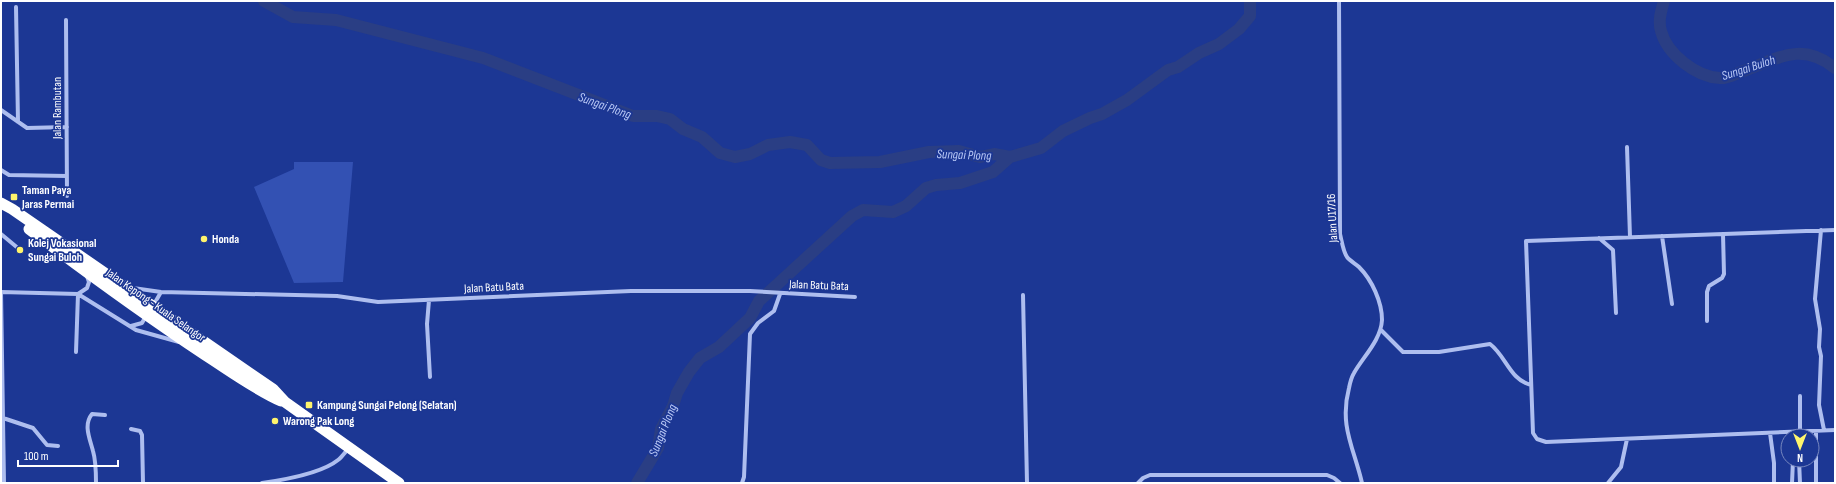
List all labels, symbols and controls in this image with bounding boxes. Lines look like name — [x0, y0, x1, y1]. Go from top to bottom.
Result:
water label: Sungai Buloh — [1720, 52, 1778, 84]
street label: Jalan Rambutan — [50, 77, 65, 140]
water label: Sungai Plong — [576, 89, 634, 123]
water label: Sungai Plong — [936, 146, 992, 164]
place label: Taman Paya Jaras Permai — [21, 183, 74, 212]
marker: Taman Paya Jaras Permai — [9, 192, 19, 202]
street label: Jalan U17/16 — [1324, 193, 1341, 244]
place label: Honda — [212, 232, 239, 247]
marker: Honda — [199, 234, 209, 244]
place label: Kolej Vokasional Sungai Buloh — [28, 236, 96, 265]
marker: Kolej Vokasional Sungai Buloh — [15, 245, 25, 255]
street label: Jalan Kepong - Kuala Selangor — [102, 265, 209, 346]
street label: Jalan Batu Bata — [788, 277, 849, 294]
street label: Jalan Batu Bata — [463, 278, 525, 297]
place label: Kampung Sungai Pelong (Selatan) — [317, 398, 457, 413]
marker: Kampung Sungai Pelong (Selatan) — [304, 400, 314, 410]
water label: Sungai Plong — [645, 401, 681, 459]
place label: Warong Pak Long — [283, 414, 354, 429]
marker: Warong Pak Long — [270, 416, 280, 426]
north arrow — [1780, 428, 1820, 468]
scale bar — [18, 442, 118, 468]
text: 100 m — [24, 449, 49, 464]
text: N — [1797, 451, 1803, 464]

